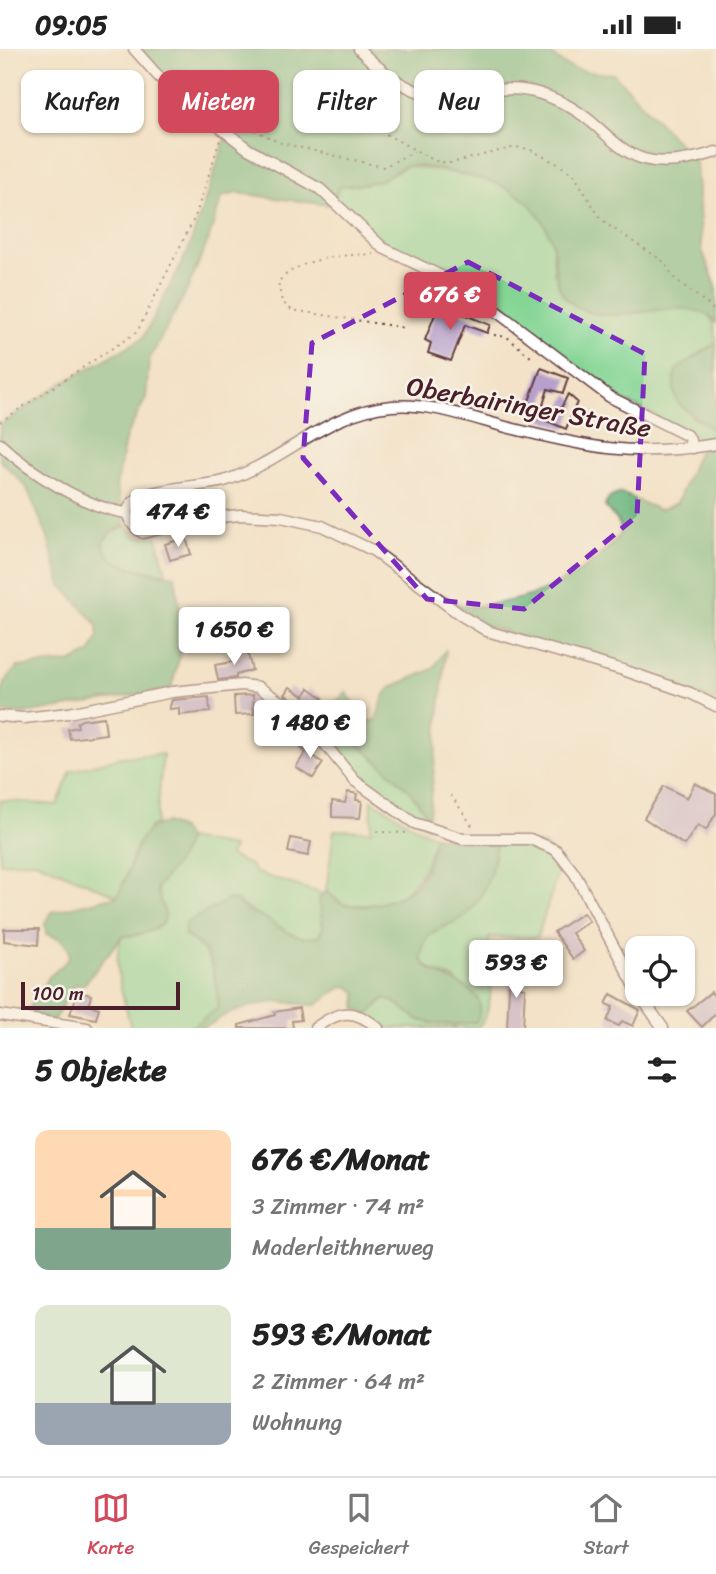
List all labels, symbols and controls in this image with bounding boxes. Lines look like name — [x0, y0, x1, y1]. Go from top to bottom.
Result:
text: 09:05 — [35, 2, 108, 48]
chip: Kaufen — [21, 70, 144, 133]
chip: Mieten — [158, 70, 279, 133]
chip: Filter — [293, 70, 400, 133]
chip: Neu — [414, 70, 504, 133]
pin: 676 € — [401, 273, 499, 332]
text: 676 € — [420, 274, 480, 315]
street label: Oberbairinger Straße — [403, 363, 655, 451]
pin: 474 € — [129, 489, 227, 549]
text: 474 € — [146, 491, 210, 532]
pin: 1 650 € — [169, 607, 299, 667]
text: 1 650 € — [195, 609, 273, 650]
pin: 1 480 € — [245, 701, 375, 760]
text: 1 480 € — [270, 702, 350, 743]
map controls — [625, 936, 695, 1006]
button: locate — [625, 936, 695, 1006]
pin: 593 € — [467, 941, 565, 1000]
text: 593 € — [485, 942, 547, 983]
text: 100 m — [32, 977, 84, 1010]
scale bar — [21, 979, 180, 1011]
text: 5 Objekte — [35, 1043, 167, 1097]
icon: filters — [643, 1051, 681, 1089]
text: 676 €/Monat — [252, 1132, 430, 1186]
icon: home — [91, 1158, 175, 1242]
text: 3 Zimmer · 74 m² — [252, 1186, 424, 1227]
text: Maderleithnerweg — [252, 1227, 434, 1268]
text: 593 €/Monat — [252, 1307, 432, 1361]
icon: home — [91, 1333, 175, 1417]
text: 2 Zimmer · 64 m² — [252, 1361, 425, 1402]
text: Wohnung — [252, 1402, 342, 1443]
tab: Karte — [87, 1489, 134, 1564]
tab: Gespeichert — [309, 1489, 409, 1564]
tab: Start — [583, 1489, 629, 1564]

